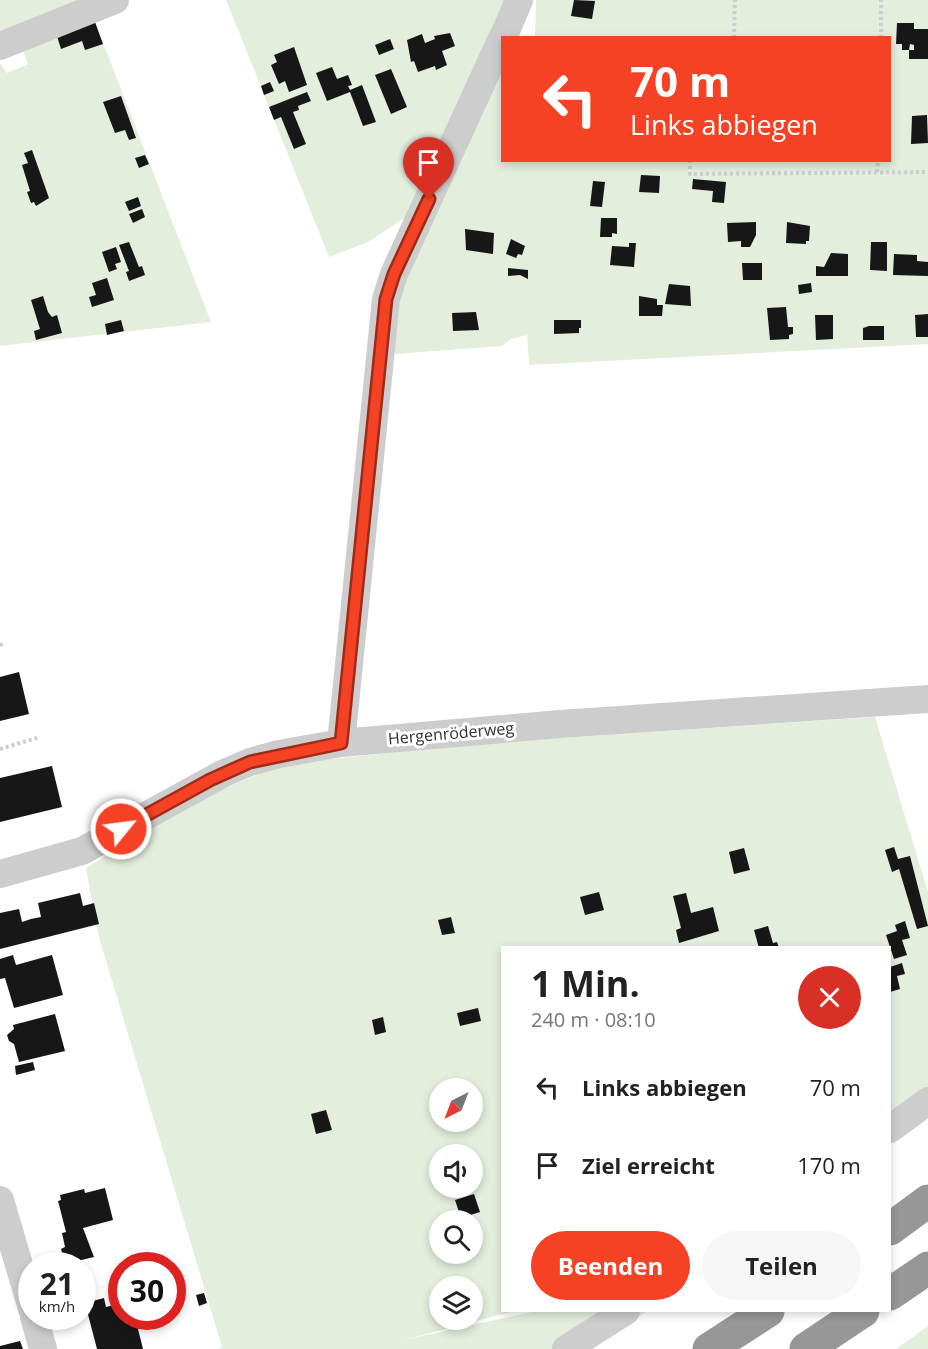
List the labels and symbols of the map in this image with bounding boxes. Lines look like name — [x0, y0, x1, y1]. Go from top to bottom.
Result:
pin — [403, 137, 454, 199]
street label: Hergenröderweg — [387, 717, 515, 749]
position arrow — [89, 797, 153, 861]
north arrow — [429, 1078, 483, 1132]
speed limit sign: 30 — [108, 1252, 186, 1330]

